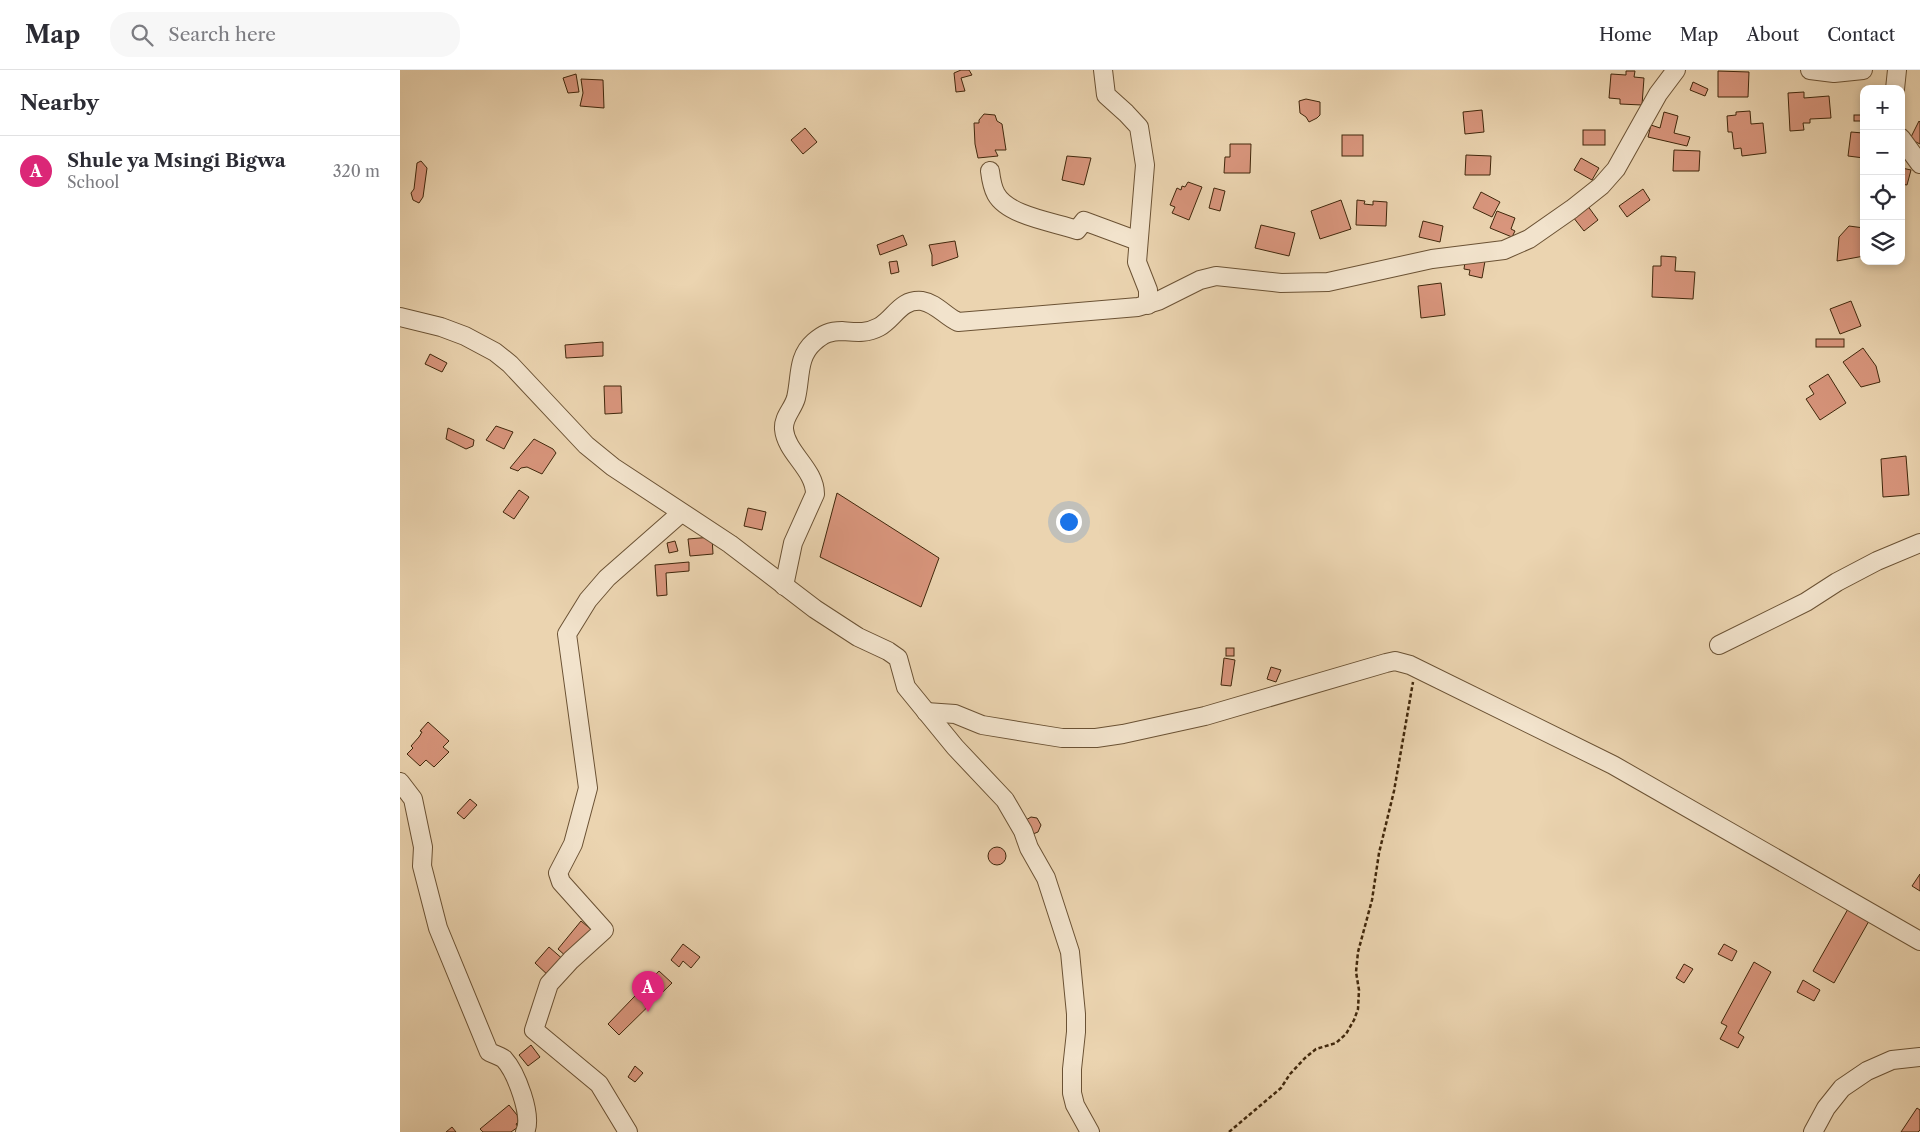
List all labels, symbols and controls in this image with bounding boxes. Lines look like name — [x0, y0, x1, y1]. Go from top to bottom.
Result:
search box — [110, 12, 460, 57]
text: Map — [25, 20, 80, 49]
icon: search — [128, 21, 156, 49]
text: Search here — [168, 23, 276, 46]
text: Home — [1599, 24, 1652, 46]
text: Map — [1680, 24, 1718, 46]
text: About — [1746, 24, 1799, 46]
text: Contact — [1827, 24, 1895, 46]
map controls — [1860, 85, 1905, 265]
button: + — [1860, 85, 1905, 130]
text: Nearby — [20, 90, 99, 115]
button: − — [1860, 130, 1905, 175]
text: Shule ya Msingi Bigwa — [67, 149, 286, 172]
text: A — [30, 161, 42, 181]
text: 320 m — [333, 161, 380, 181]
text: School — [67, 172, 119, 192]
button: locate — [1860, 175, 1905, 220]
button: layers — [1860, 220, 1905, 265]
your location — [1056, 509, 1082, 535]
pin: A — [632, 971, 664, 1012]

